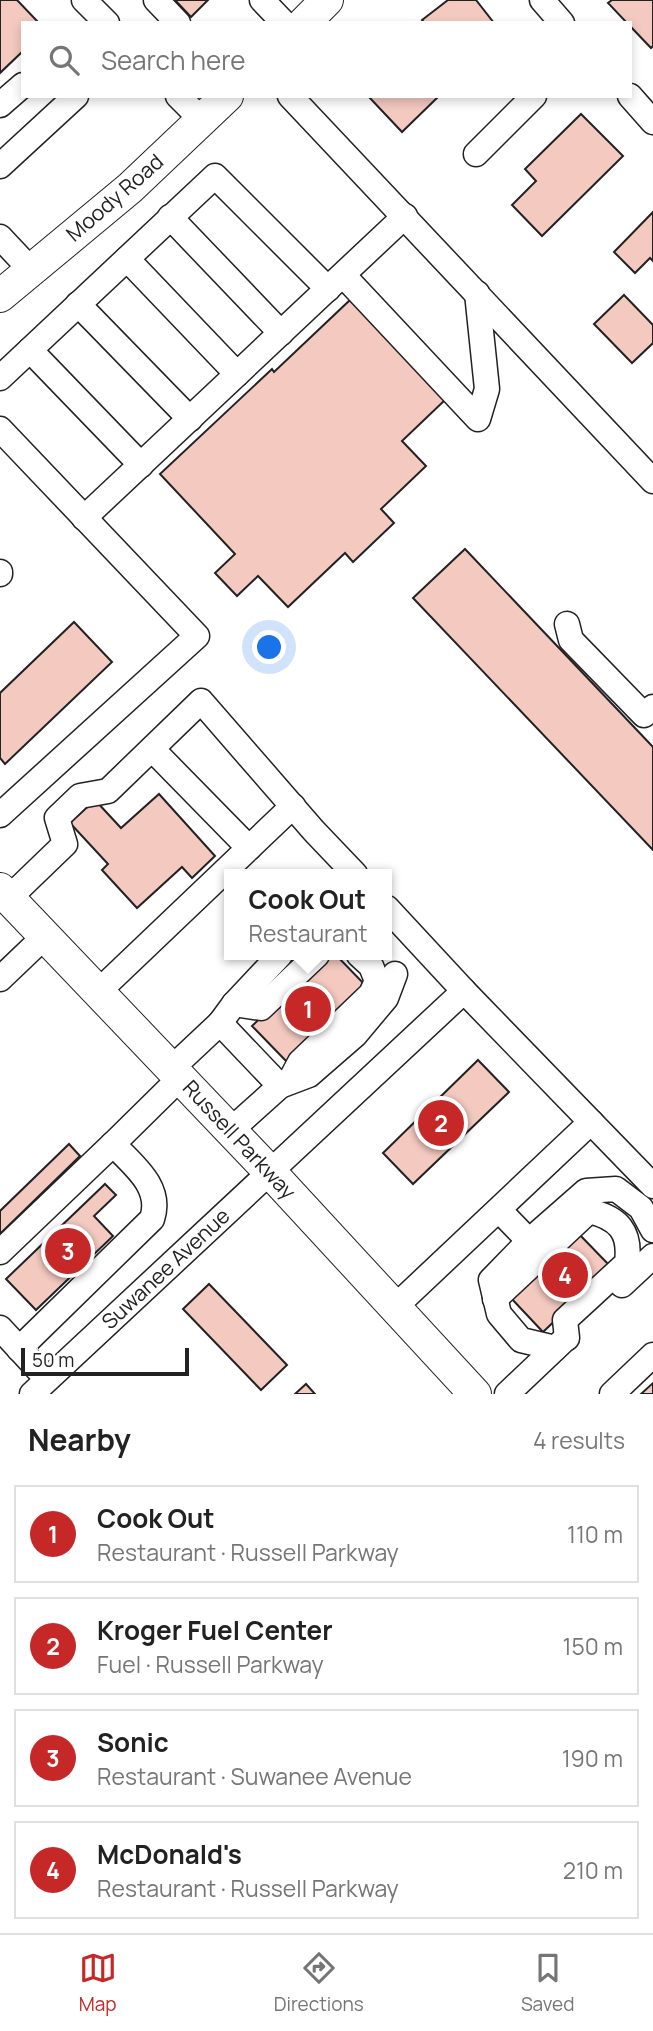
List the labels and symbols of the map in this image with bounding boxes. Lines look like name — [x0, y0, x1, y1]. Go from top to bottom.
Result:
street label: Moody Road — [60, 147, 169, 247]
your location — [252, 630, 286, 664]
pin: 1 — [285, 983, 331, 1035]
street label: Russell Parkway — [177, 1074, 302, 1205]
pin: 2 — [418, 1097, 464, 1149]
street label: Suwanee Avenue — [95, 1202, 235, 1335]
pin: 3 — [45, 1225, 91, 1277]
pin: 4 — [542, 1249, 588, 1301]
scale bar — [21, 1345, 189, 1377]

